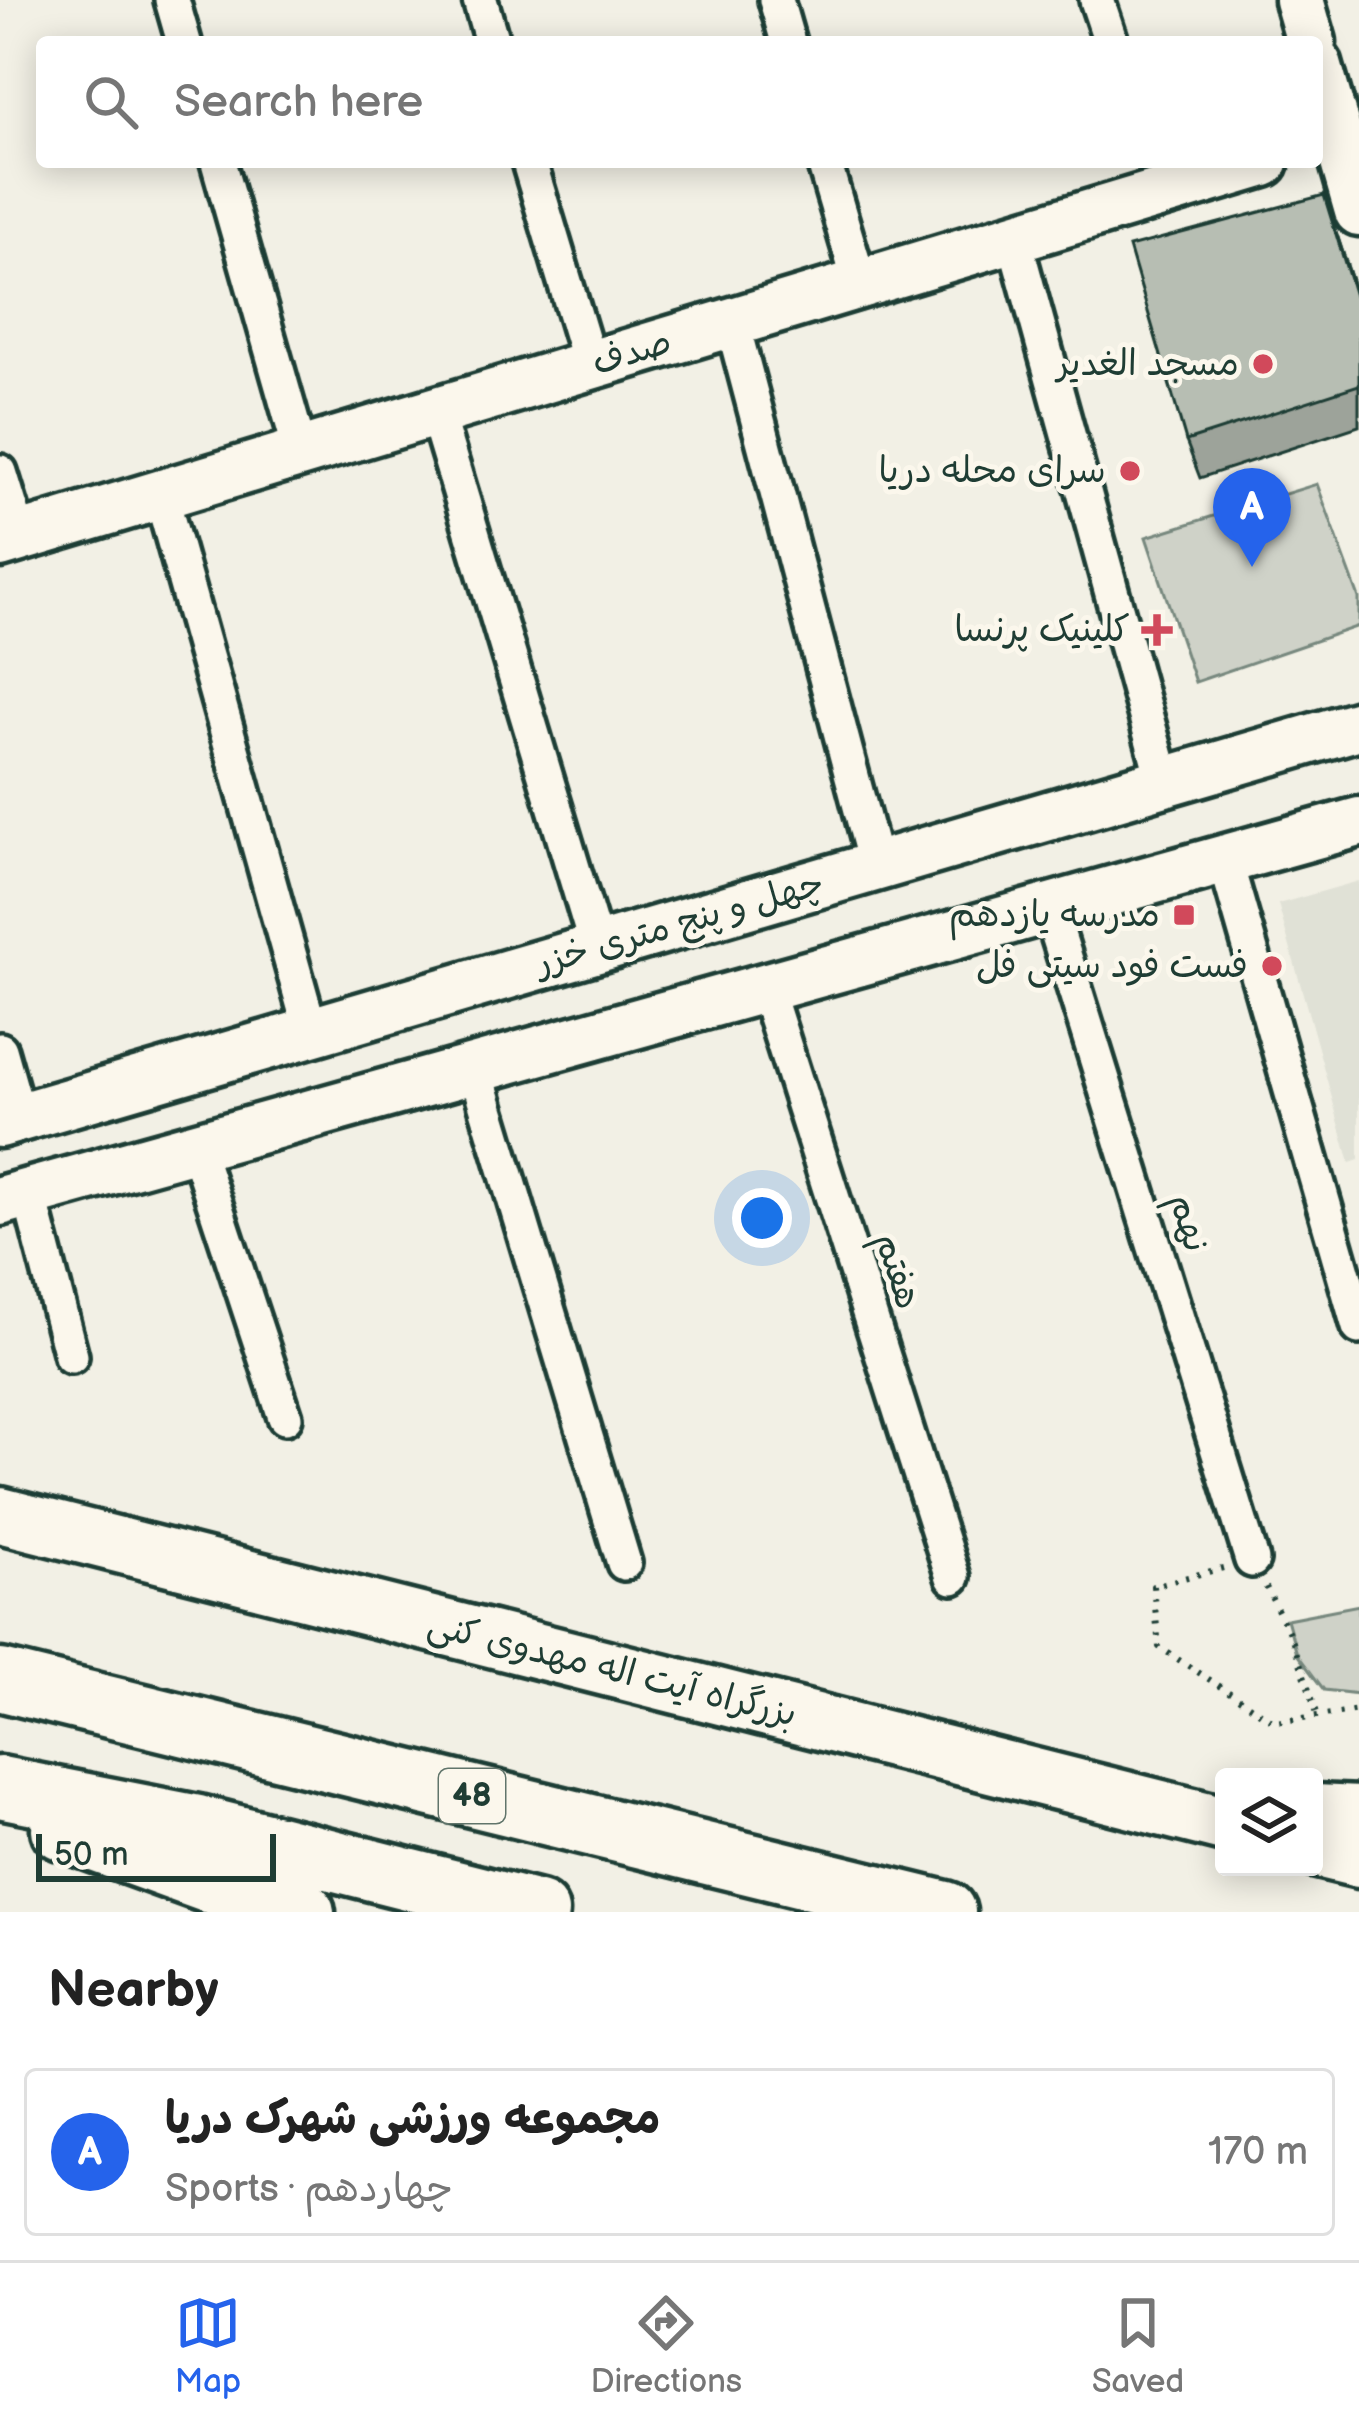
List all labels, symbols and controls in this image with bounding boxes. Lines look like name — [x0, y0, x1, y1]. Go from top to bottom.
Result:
search box — [36, 36, 1323, 168]
icon: search — [78, 69, 144, 135]
text: Search here — [174, 75, 423, 130]
street label: صدف — [587, 321, 677, 385]
place label: مسجد الغدیر — [1054, 343, 1239, 386]
marker: مسجد الغدیر — [1250, 351, 1276, 377]
place label: سرای محله دریا — [878, 450, 1106, 493]
marker: سرای محله دریا — [1117, 458, 1143, 484]
pin: A — [1213, 468, 1291, 567]
place label: کلینیک پرنسا — [954, 609, 1130, 652]
marker: کلینیک پرنسا — [1141, 614, 1173, 646]
street label: چهل و پنج متری خزر — [528, 862, 829, 988]
place label: مدرسه یازدهم — [949, 894, 1160, 941]
marker: مدرسه یازدهم — [1171, 902, 1197, 928]
place label: فست فود سیتی فل — [976, 945, 1248, 988]
marker: فست فود سیتی فل — [1259, 953, 1285, 979]
your location — [732, 1188, 792, 1248]
street label: نهم — [1155, 1189, 1217, 1259]
street label: هفتم — [861, 1228, 929, 1316]
street label: بزرگراه آیت اله مهدوی کنی — [423, 1602, 801, 1737]
map controls — [1215, 1768, 1323, 1876]
button: layers — [1215, 1768, 1323, 1876]
road number: 48 — [439, 1769, 505, 1823]
scale bar — [36, 1828, 276, 1881]
text: 50 m — [54, 1835, 129, 1875]
text: Nearby — [48, 1960, 219, 2021]
text: مجموعه ورزشی شهرک دریا — [165, 2092, 660, 2147]
text: A — [78, 2129, 102, 2176]
text: 170 m — [1208, 2129, 1308, 2176]
text: Sports · چهاردهم — [165, 2166, 453, 2213]
tab: Map — [175, 2290, 241, 2402]
tab: Directions — [590, 2290, 742, 2402]
tab: Saved — [1092, 2290, 1184, 2402]

